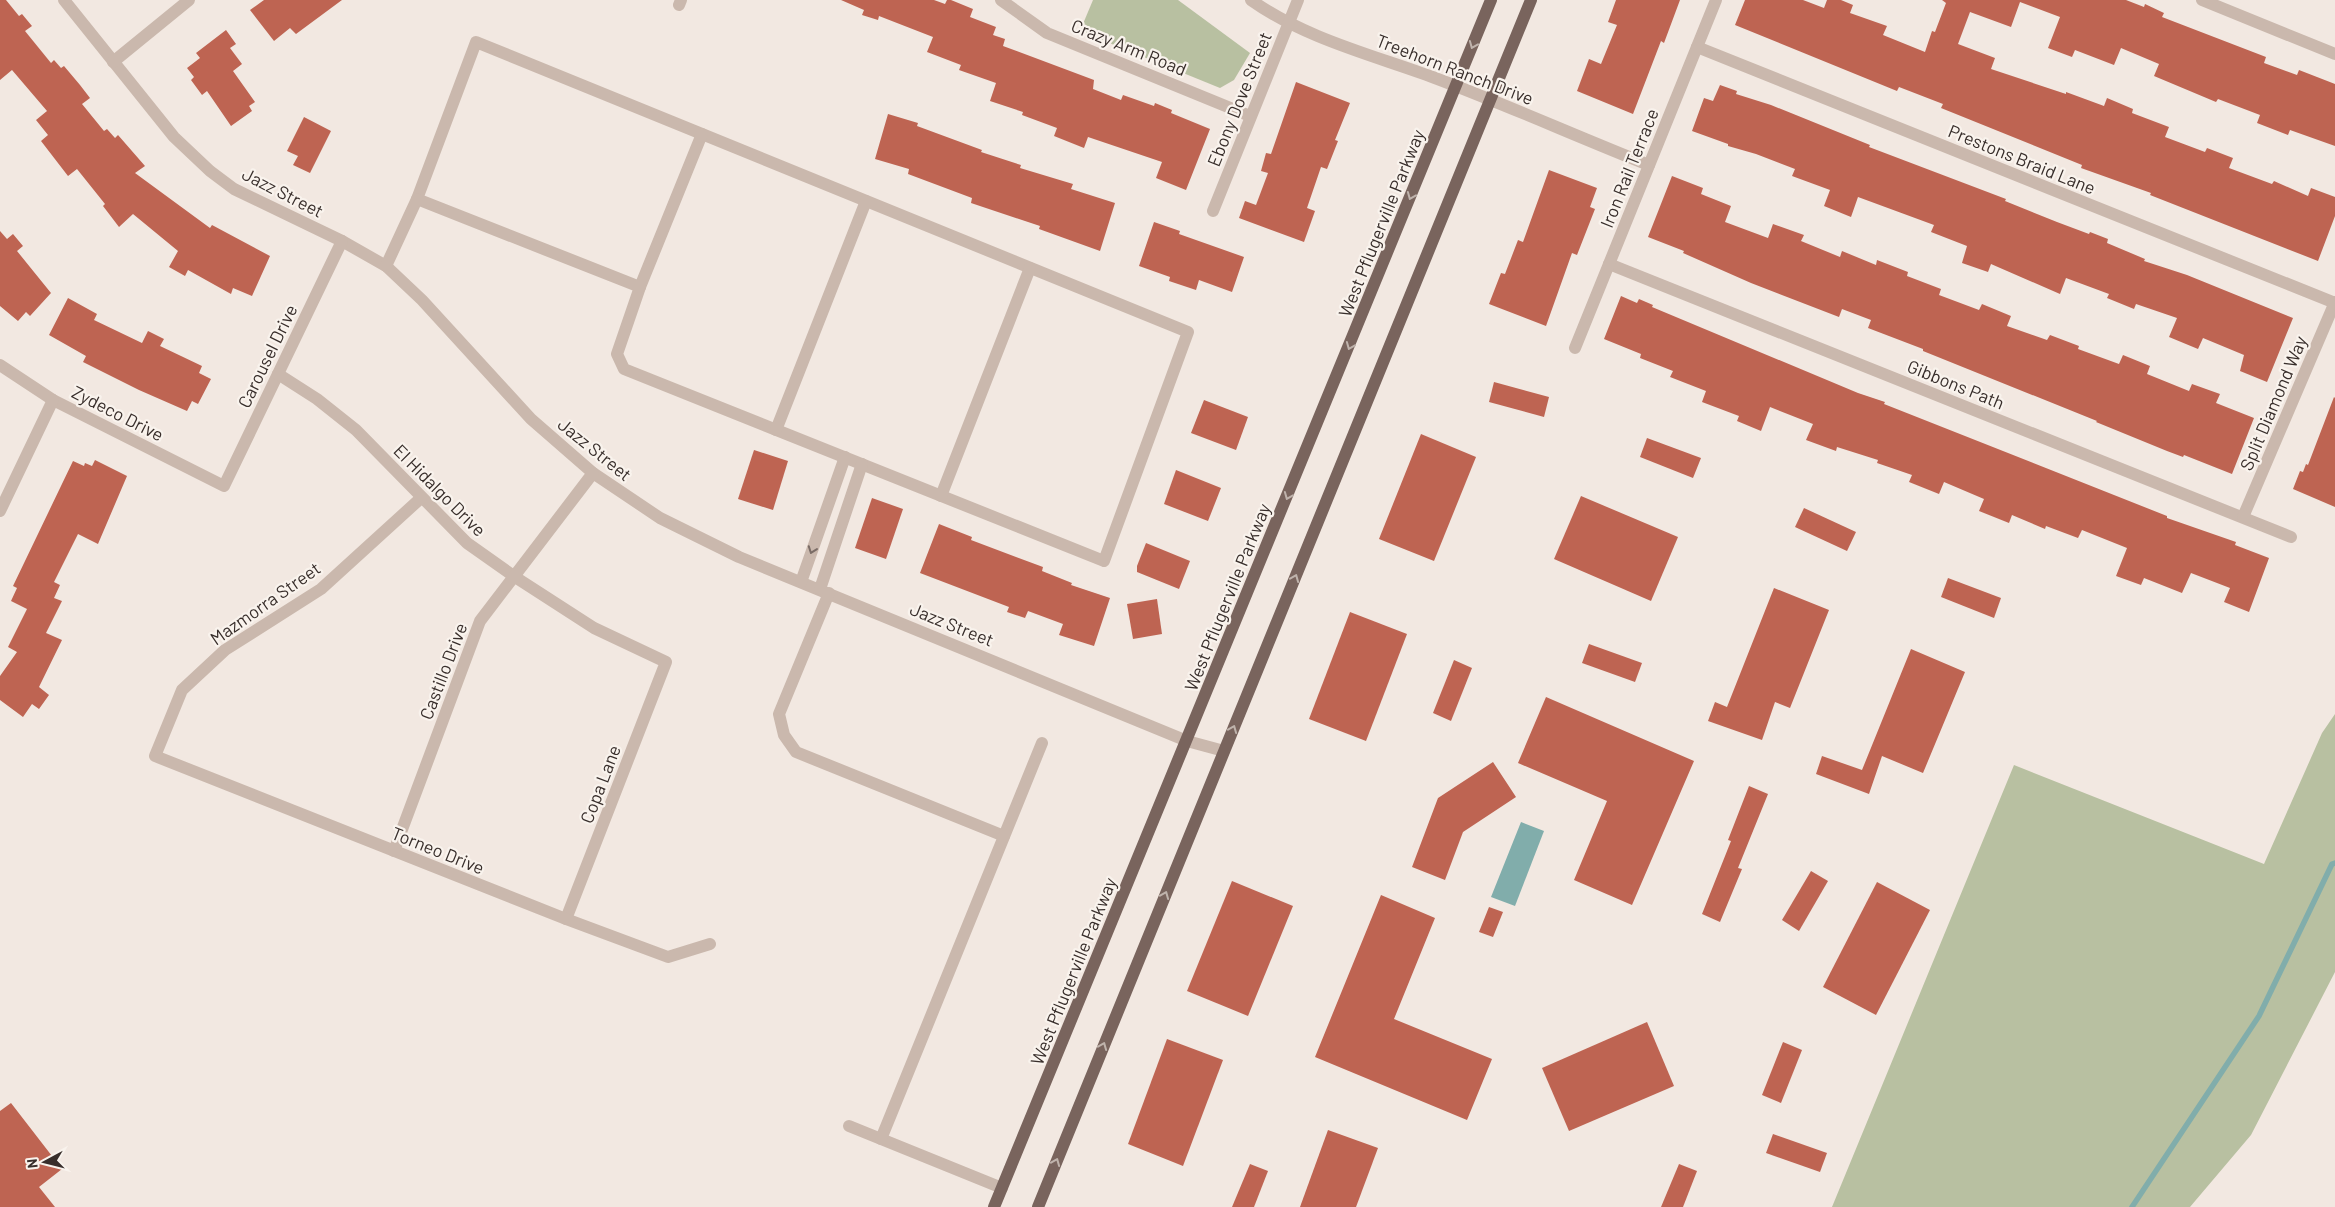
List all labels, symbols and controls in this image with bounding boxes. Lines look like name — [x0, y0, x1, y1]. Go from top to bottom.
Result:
street label: Crazy Arm Road — [1068, 14, 1190, 80]
street label: Ebony Dove Street — [1202, 29, 1276, 169]
street label: Treehorn Ranch Drive — [1373, 29, 1537, 109]
one-way arrow — [1469, 40, 1479, 49]
street label: Iron Rail Terrace — [1595, 105, 1663, 231]
street label: Prestons Braid Lane — [1945, 119, 2099, 199]
street label: West Pflugerville Parkway — [1333, 126, 1429, 320]
street label: Jazz Street — [239, 162, 327, 222]
one-way arrow — [1407, 191, 1418, 200]
street label: Carousel Drive — [233, 301, 301, 411]
street label: Split Diamond Way — [2235, 332, 2311, 474]
one-way arrow — [1345, 341, 1356, 350]
street label: Gibbons Path — [1904, 355, 2008, 413]
street label: Zydeco Drive — [68, 380, 168, 446]
street label: Jazz Street — [554, 413, 636, 485]
street label: El Hidalgo Drive — [389, 439, 491, 541]
one-way arrow — [1283, 491, 1294, 500]
street label: West Pflugerville Parkway — [1179, 500, 1275, 694]
one-way arrow — [808, 545, 818, 554]
street label: Mazmorra Street — [206, 557, 324, 649]
one-way arrow — [1289, 575, 1299, 583]
street label: Jazz Street — [907, 597, 997, 651]
street label: Castillo Drive — [415, 620, 471, 722]
one-way arrow — [1227, 725, 1237, 734]
street label: Copa Lane — [575, 742, 625, 826]
street label: Torneo Drive — [388, 821, 488, 879]
street label: West Pflugerville Parkway — [1025, 874, 1121, 1068]
one-way arrow — [1159, 892, 1169, 900]
one-way arrow — [1097, 1042, 1108, 1051]
north arrow — [20, 1137, 70, 1187]
text: N — [23, 1158, 41, 1169]
one-way arrow — [1050, 1158, 1060, 1167]

